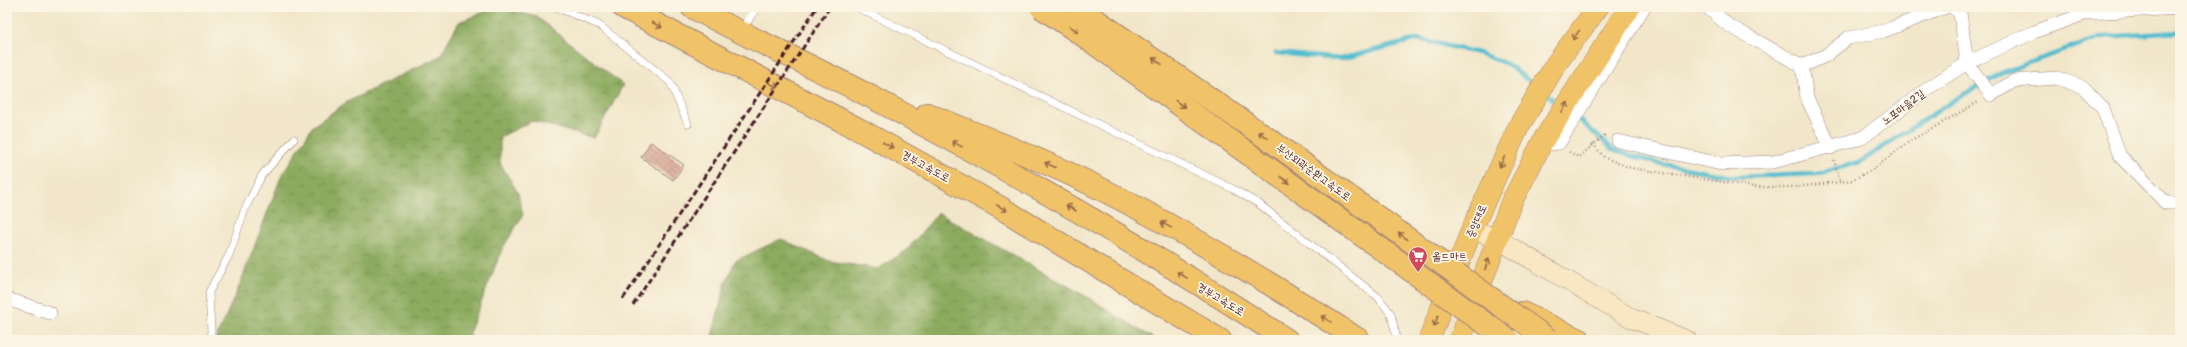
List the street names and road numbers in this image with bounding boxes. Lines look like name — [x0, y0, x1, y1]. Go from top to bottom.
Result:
street label: 노포마을2길 — [1879, 87, 1927, 128]
street label: 부산외곽순환고속도로 — [1274, 141, 1353, 204]
street label: 경부고속도로 — [899, 148, 952, 185]
street label: 중앙대로 — [1464, 202, 1489, 240]
street label: 경부고속도로 — [1195, 280, 1247, 319]

